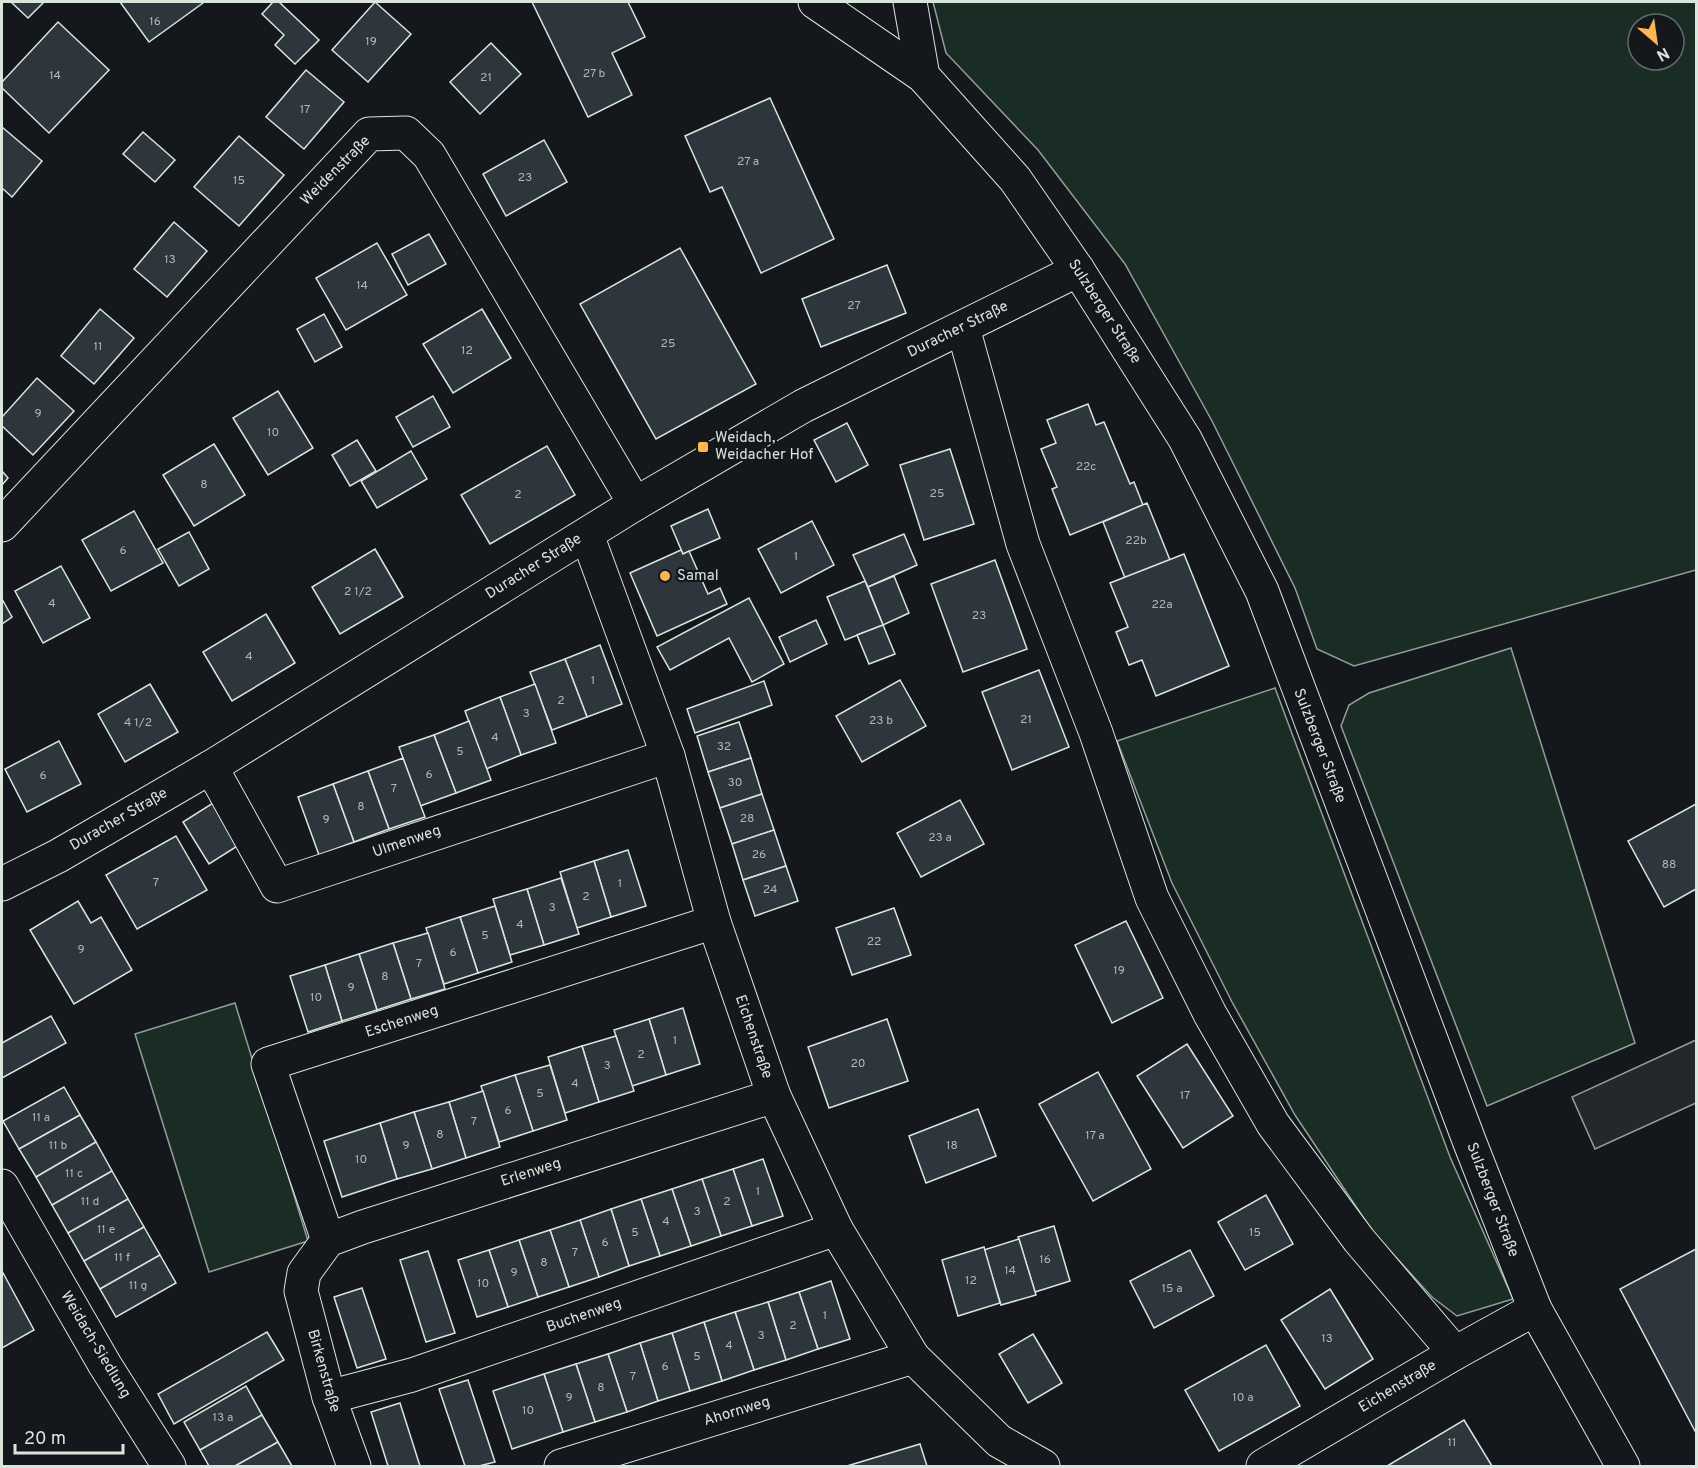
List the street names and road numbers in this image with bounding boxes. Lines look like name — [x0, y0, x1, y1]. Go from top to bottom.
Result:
street label: Weidenstraße — [297, 132, 375, 210]
street label: Sulzberger Straße — [1063, 256, 1145, 368]
street label: Duracher Straße — [904, 297, 1012, 363]
street label: Duracher Straße — [482, 530, 586, 604]
street label: Sulzberger Straße — [1288, 686, 1350, 806]
street label: Duracher Straße — [67, 784, 171, 856]
street label: Ulmenweg — [370, 821, 444, 863]
street label: Eichenstraße — [730, 993, 776, 1081]
street label: Eschenweg — [363, 1001, 441, 1043]
street label: Sulzberger Straße — [1461, 1140, 1523, 1260]
street label: Erlenweg — [498, 1154, 564, 1192]
street label: Weidach-Siedlung — [56, 1288, 134, 1402]
street label: Buchenweg — [544, 1294, 624, 1338]
street label: Birkenstraße — [302, 1327, 344, 1415]
street label: Eichenstraße — [1356, 1356, 1440, 1418]
street label: Ahornweg — [701, 1393, 773, 1431]

